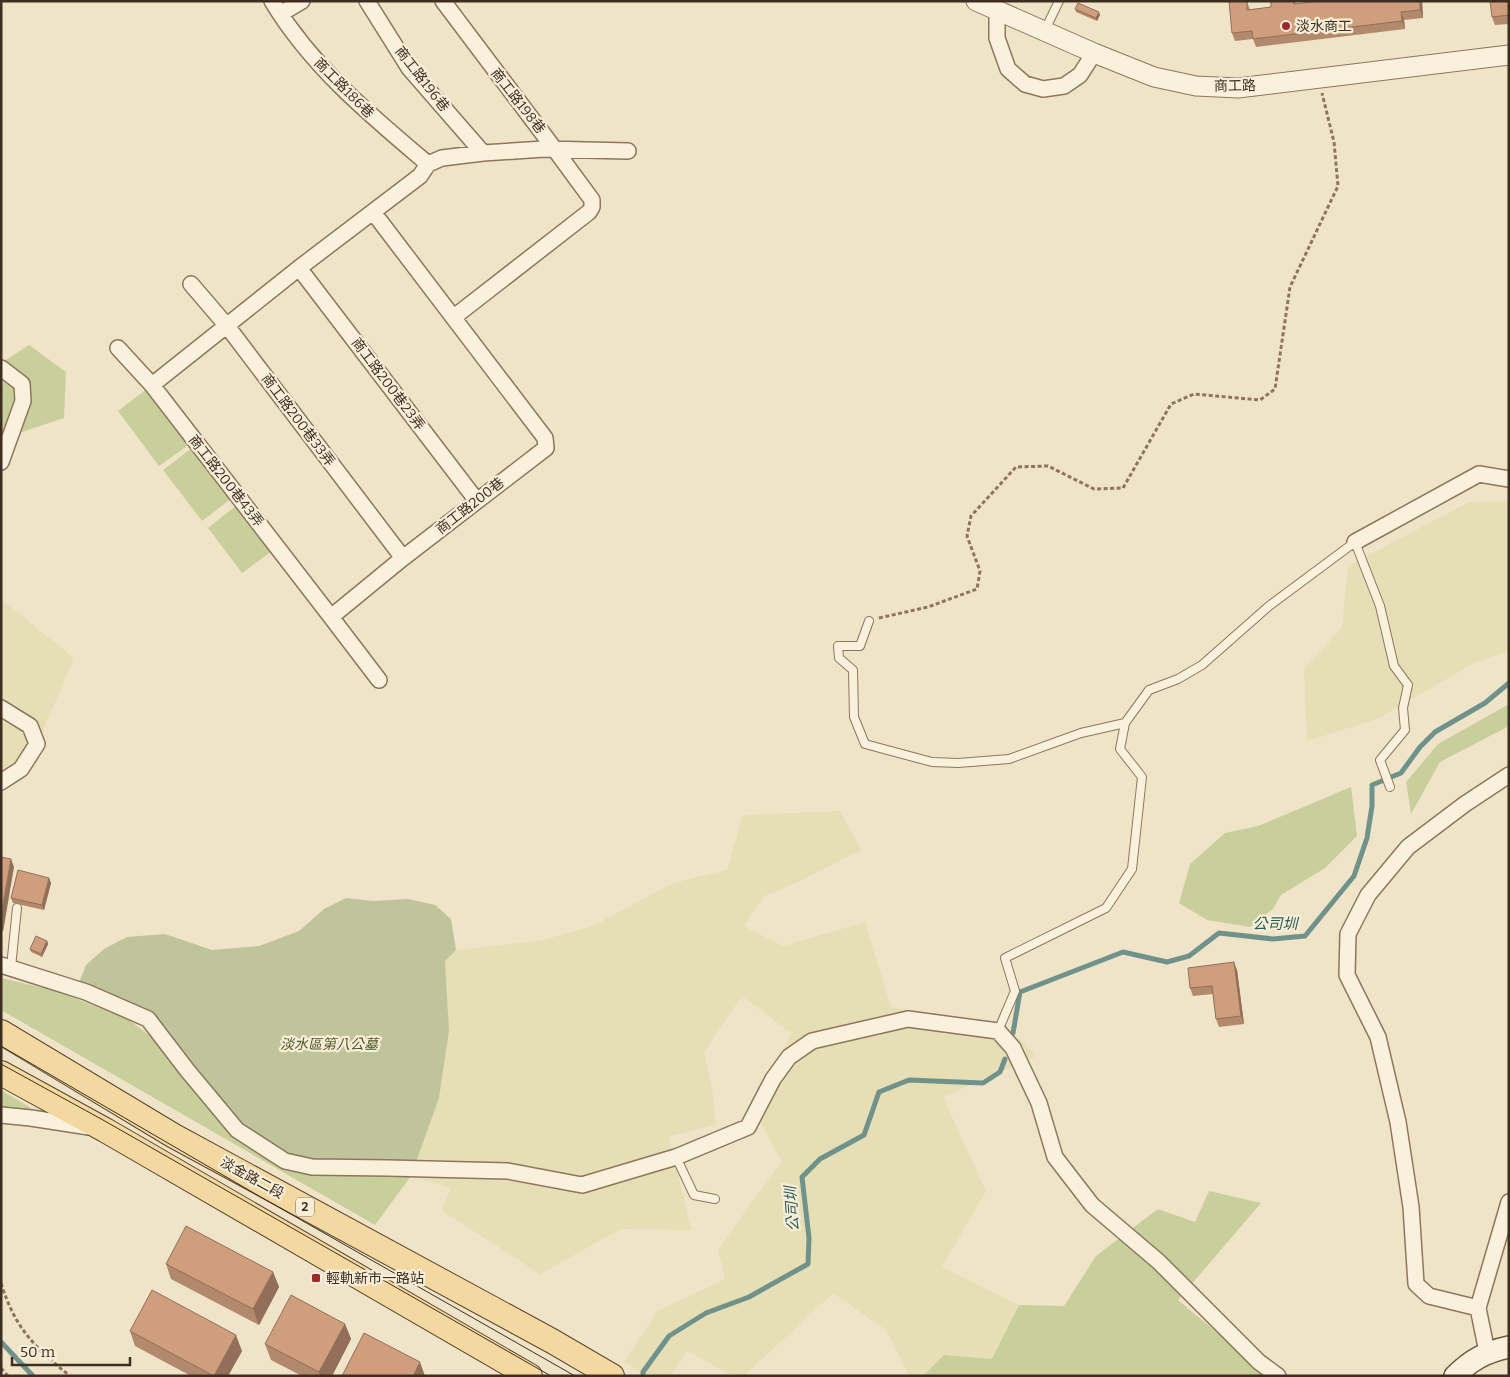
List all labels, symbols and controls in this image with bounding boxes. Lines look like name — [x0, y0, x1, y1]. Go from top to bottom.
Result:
place label: 淡水商工 — [1296, 18, 1352, 35]
marker: 淡水商工 — [1280, 20, 1292, 32]
street label: 商工路196巷 — [391, 43, 453, 115]
street label: 商工路186巷 — [310, 54, 378, 122]
street label: 商工路198巷 — [487, 65, 549, 137]
street label: 商工路 — [1214, 77, 1256, 95]
street label: 商工路200巷23弄 — [348, 334, 428, 434]
street label: 商工路200巷33弄 — [258, 370, 338, 470]
street label: 商工路200巷43弄 — [185, 432, 267, 530]
street label: 商工路200巷 — [433, 474, 507, 538]
water label: 公司圳 — [1252, 915, 1299, 933]
park label: 淡水區第八公墓 — [280, 1036, 380, 1053]
street label: 淡金路二段 — [217, 1154, 287, 1202]
water label: 公司圳 — [781, 1184, 803, 1232]
road number: 2 — [296, 1198, 314, 1216]
place label: 輕軌新市一路站 — [326, 1270, 424, 1287]
marker: 輕軌新市一路站 — [310, 1272, 322, 1284]
scale bar — [12, 1334, 130, 1366]
text: 50 m — [20, 1343, 56, 1361]

